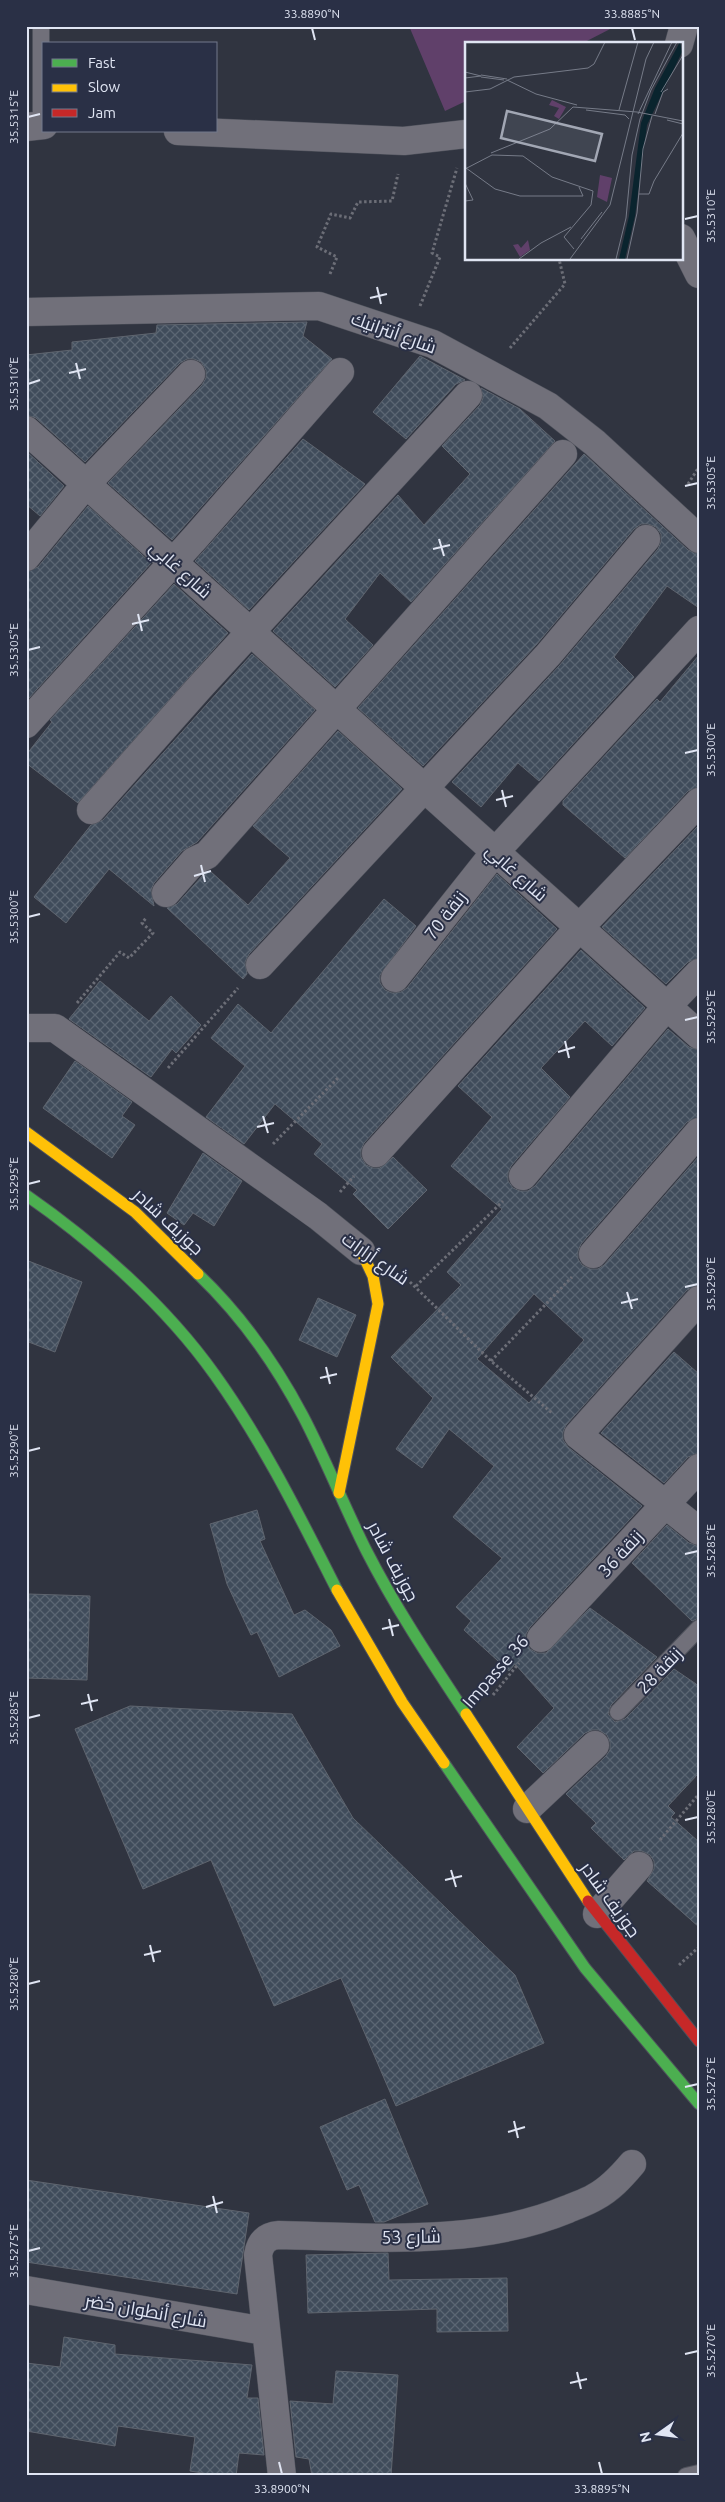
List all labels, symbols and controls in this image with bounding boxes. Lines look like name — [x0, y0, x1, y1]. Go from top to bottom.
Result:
text: 33.8890°N — [284, 7, 340, 20]
text: 33.8885°N — [604, 7, 660, 20]
legend — [42, 42, 218, 132]
inset map — [465, 42, 682, 260]
text: Fast — [88, 54, 116, 71]
text: Slow — [88, 78, 121, 95]
text: 35.5315°E — [7, 90, 20, 144]
text: Jam — [88, 104, 116, 121]
text: 35.5310°E — [704, 189, 717, 243]
street label: شارع أنترانيك — [348, 307, 439, 359]
text: 35.5310°E — [7, 357, 20, 411]
text: 35.5305°E — [704, 456, 717, 510]
street label: شارع غابي — [143, 536, 216, 605]
text: 35.5305°E — [7, 623, 20, 677]
text: 35.5300°E — [704, 723, 717, 777]
street label: شارع غابي — [479, 839, 552, 908]
street label: زنقة 70 — [420, 887, 472, 944]
text: 35.5300°E — [7, 890, 20, 944]
text: 35.5295°E — [704, 990, 717, 1044]
text: 35.5295°E — [7, 1157, 20, 1211]
street label: جوزيف شادر — [128, 1183, 208, 1260]
street label: شارع أرارات — [337, 1228, 413, 1291]
text: 35.5290°E — [704, 1257, 717, 1311]
text: 35.5290°E — [7, 1424, 20, 1478]
street label: جوزيف شادر — [362, 1517, 424, 1606]
text: 35.5285°E — [704, 1524, 717, 1578]
street label: زنقة 36 — [594, 1526, 648, 1582]
street label: Impasse 36 — [458, 1631, 532, 1711]
street label: زنقة 28 — [632, 1643, 687, 1698]
text: 35.5285°E — [7, 1691, 20, 1745]
text: 35.5280°E — [704, 1790, 717, 1844]
street label: جوزيف شادر — [575, 1857, 645, 1942]
text: 35.5280°E — [7, 1957, 20, 2011]
text: 35.5275°E — [704, 2057, 717, 2111]
text: 35.5275°E — [7, 2224, 20, 2278]
street label: شارع 53 — [381, 2225, 441, 2250]
street label: شارع أنطوان خضر — [82, 2289, 209, 2334]
text: 35.5270°E — [704, 2324, 717, 2378]
north arrow — [632, 2410, 682, 2460]
text: N — [636, 2430, 654, 2444]
text: 33.8900°N — [254, 2482, 310, 2495]
text: 33.8895°N — [574, 2482, 630, 2495]

